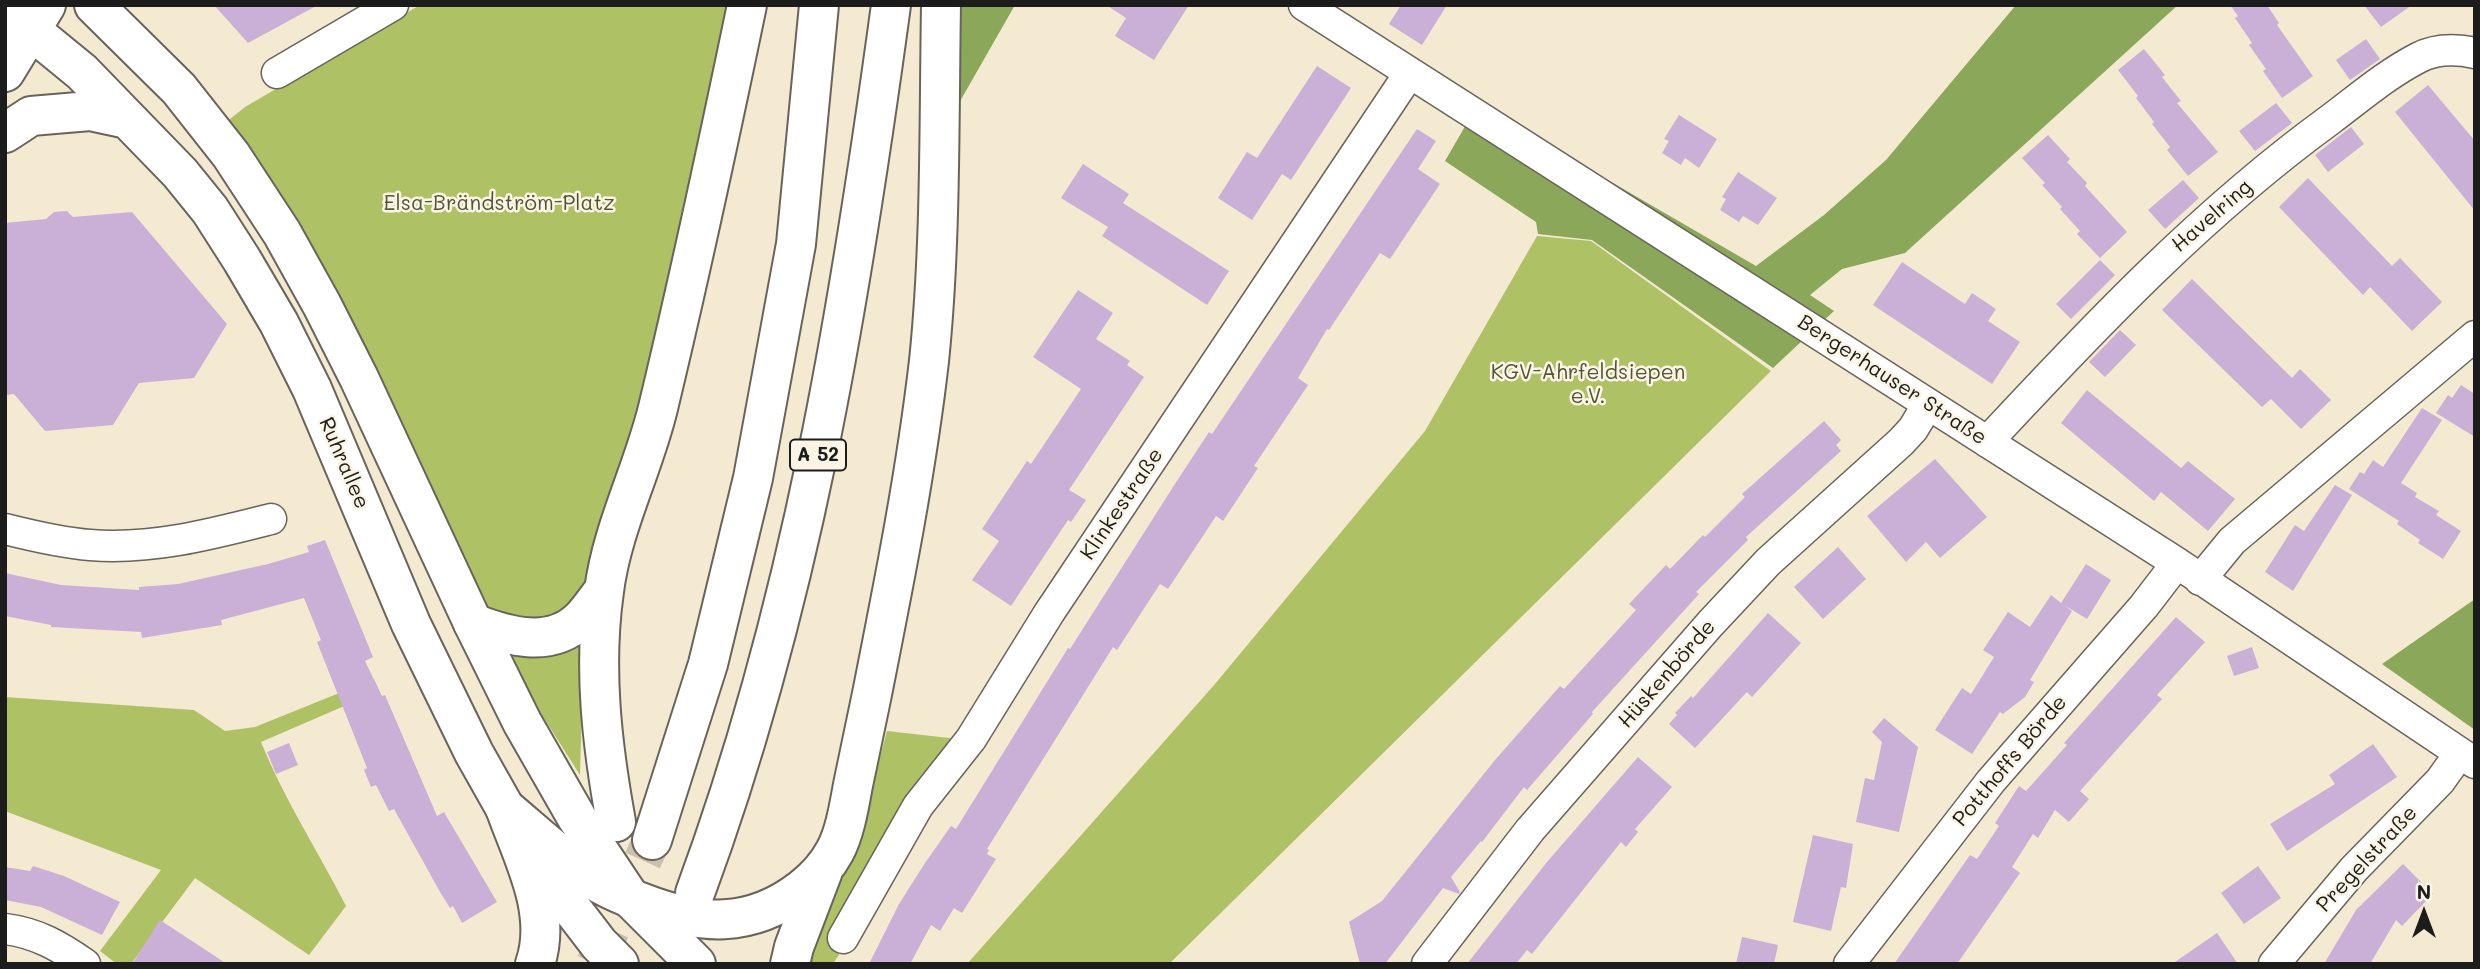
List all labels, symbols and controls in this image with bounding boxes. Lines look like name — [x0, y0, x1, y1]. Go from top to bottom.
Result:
street label: Havelring — [2167, 174, 2257, 258]
park label: Elsa-Brändström-Platz — [383, 191, 615, 217]
street label: Bergerhauser Straße — [1793, 309, 1991, 451]
park label: KGV-Ahrfeldsiepen e.V. — [1491, 360, 1685, 410]
street label: Ruhrallee — [313, 413, 375, 513]
road number: A 52 — [790, 440, 846, 470]
street label: Klinkestraße — [1075, 443, 1169, 565]
street label: Hüskenbörde — [1613, 615, 1721, 733]
street label: Potthoffs Börde — [1948, 690, 2072, 832]
street label: Pregelstraße — [2311, 801, 2423, 917]
north arrow — [2389, 878, 2459, 948]
text: N — [2417, 879, 2431, 904]

